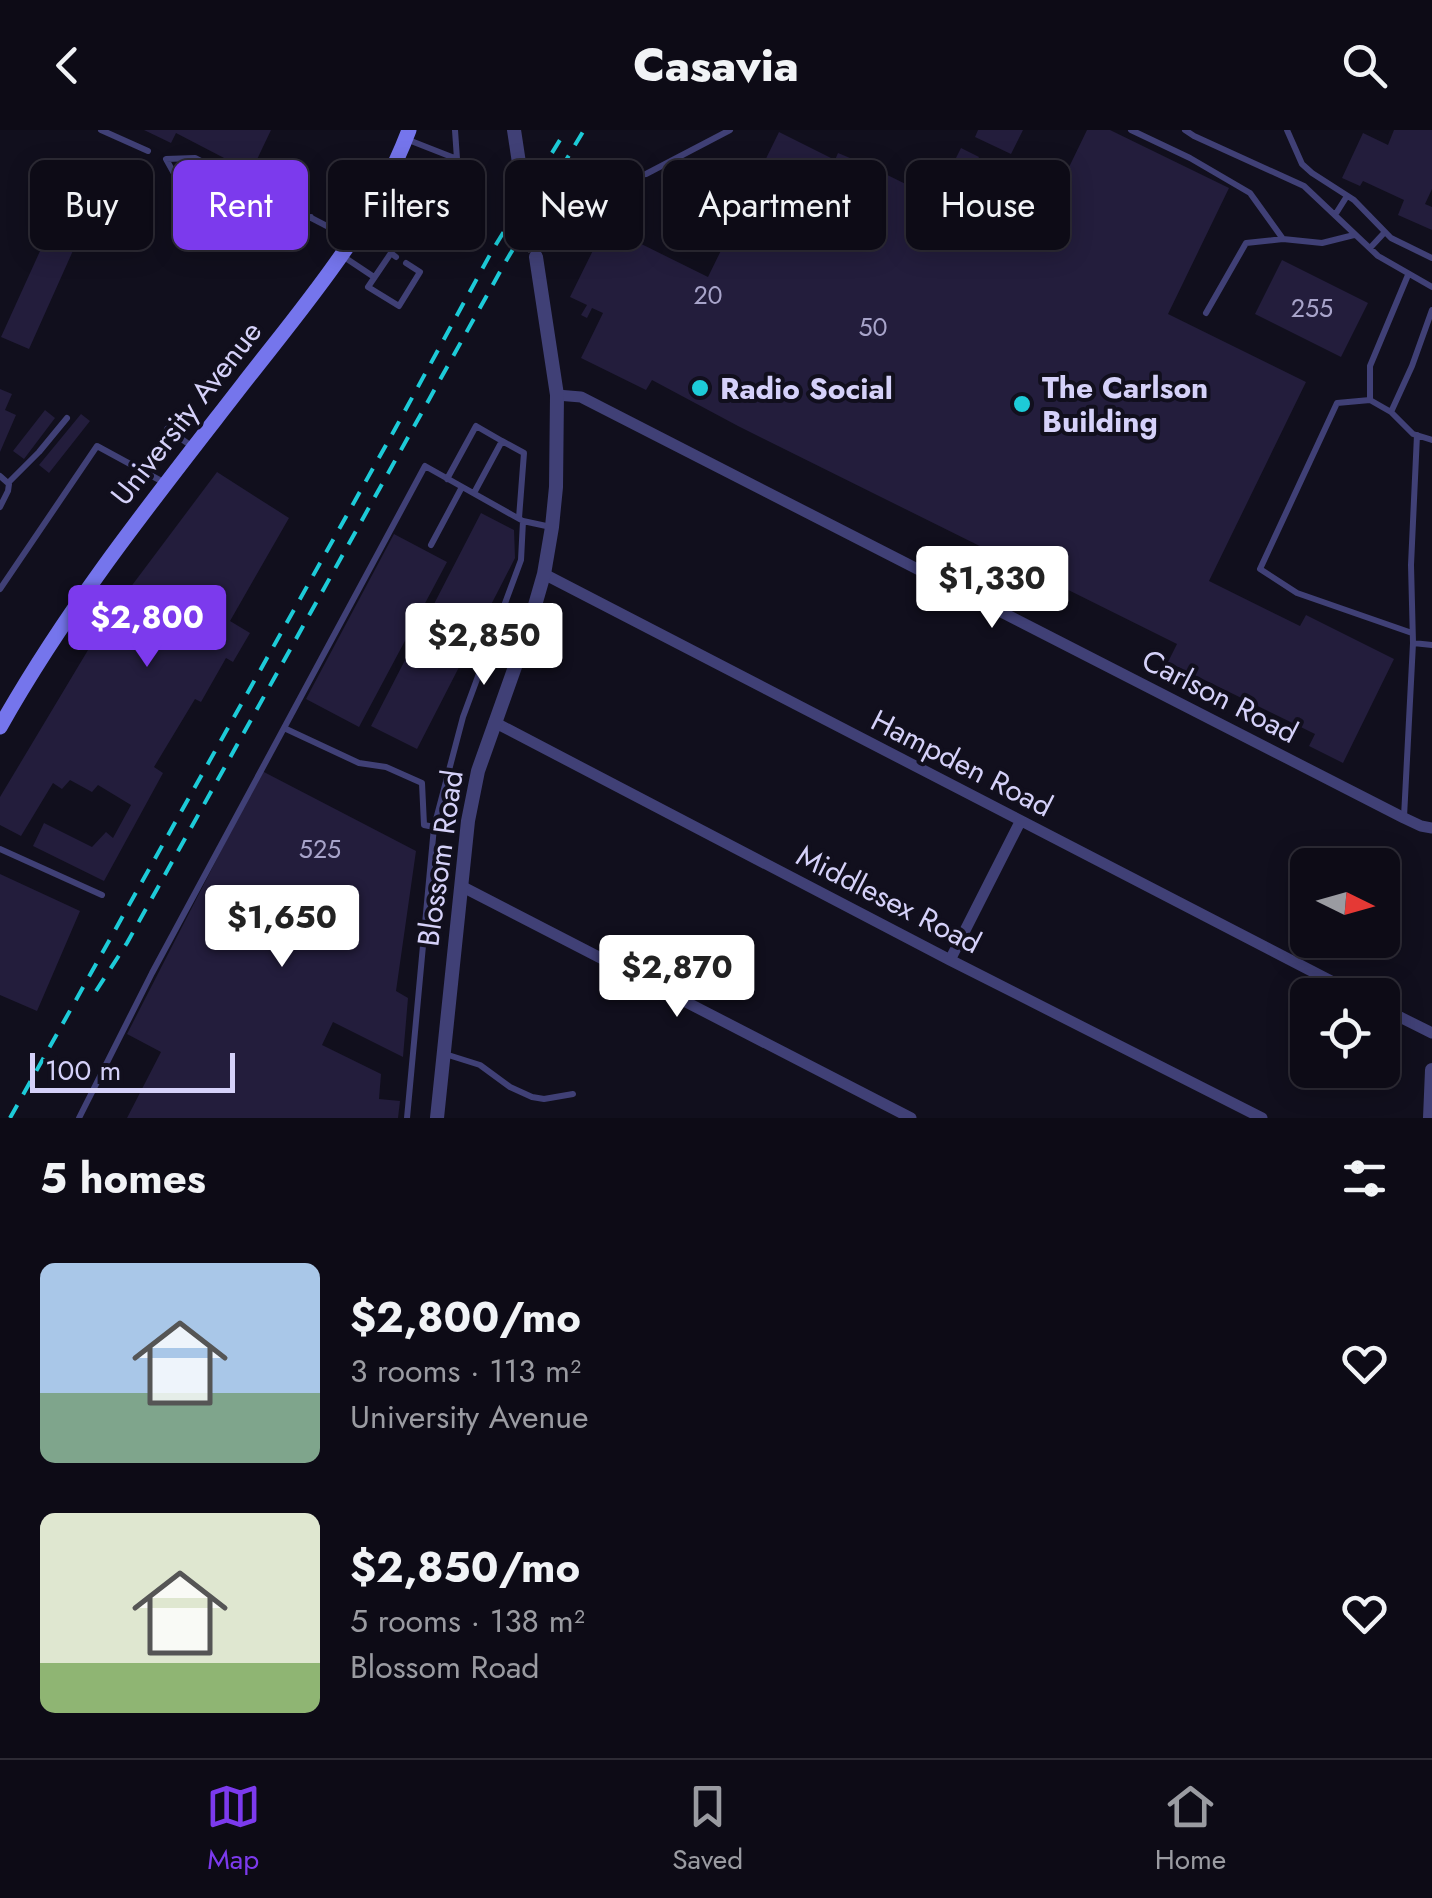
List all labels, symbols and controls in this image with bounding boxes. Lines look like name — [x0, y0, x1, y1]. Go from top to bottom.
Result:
text: Casavia — [633, 33, 799, 98]
icon: back — [40, 38, 95, 93]
icon: search — [1337, 38, 1392, 93]
chip: Buy — [30, 160, 153, 250]
chip: Rent — [173, 160, 308, 250]
chip: Filters — [328, 160, 485, 250]
chip: New — [505, 160, 643, 250]
chip: Apartment — [663, 160, 886, 250]
chip: House — [906, 160, 1070, 250]
house number: 20 — [693, 277, 723, 313]
house number: 255 — [1291, 290, 1333, 326]
house number: 50 — [858, 309, 888, 345]
street label: University Avenue — [100, 312, 272, 514]
place label: The Carlson Building — [1042, 366, 1208, 443]
place label: Radio Social — [720, 367, 893, 410]
marker: Radio Social — [689, 377, 711, 399]
marker: The Carlson Building — [1011, 393, 1033, 415]
pin: $1,330 — [911, 546, 1073, 631]
text: $1,330 — [938, 555, 1046, 601]
pin: $2,800 — [66, 585, 228, 670]
text: $2,800 — [90, 594, 204, 640]
pin: $2,850 — [403, 603, 565, 688]
text: $2,850 — [427, 612, 541, 658]
street label: Carlson Road — [1134, 638, 1306, 754]
street label: Hampden Road — [864, 699, 1060, 827]
street label: Blossom Road — [406, 767, 474, 949]
house number: 525 — [299, 831, 341, 867]
street label: Middlesex Road — [789, 834, 989, 964]
north arrow — [1290, 848, 1400, 958]
map controls — [1290, 848, 1400, 1088]
pin: $1,650 — [201, 885, 363, 970]
text: $1,650 — [227, 894, 337, 940]
pin: $2,870 — [596, 935, 758, 1020]
text: $2,870 — [621, 944, 733, 990]
button: locate — [1290, 978, 1400, 1088]
scale bar — [30, 1048, 235, 1093]
text: 100 m — [45, 1050, 121, 1091]
text: 5 homes — [40, 1148, 206, 1209]
icon: filters — [1337, 1151, 1392, 1206]
text: $2,800/mo — [350, 1287, 581, 1348]
icon: home — [120, 1303, 240, 1423]
icon: heart — [1337, 1336, 1392, 1391]
text: 3 rooms · 113 m² — [350, 1348, 581, 1394]
text: University Avenue — [350, 1394, 588, 1440]
text: $2,850/mo — [350, 1537, 580, 1598]
icon: home — [120, 1553, 240, 1673]
icon: heart — [1337, 1586, 1392, 1641]
text: 5 rooms · 138 m² — [350, 1598, 585, 1644]
text: Blossom Road — [350, 1644, 540, 1690]
tab: Map — [206, 1779, 261, 1880]
tab: Saved — [672, 1779, 743, 1880]
tab: Home — [1155, 1779, 1226, 1880]

